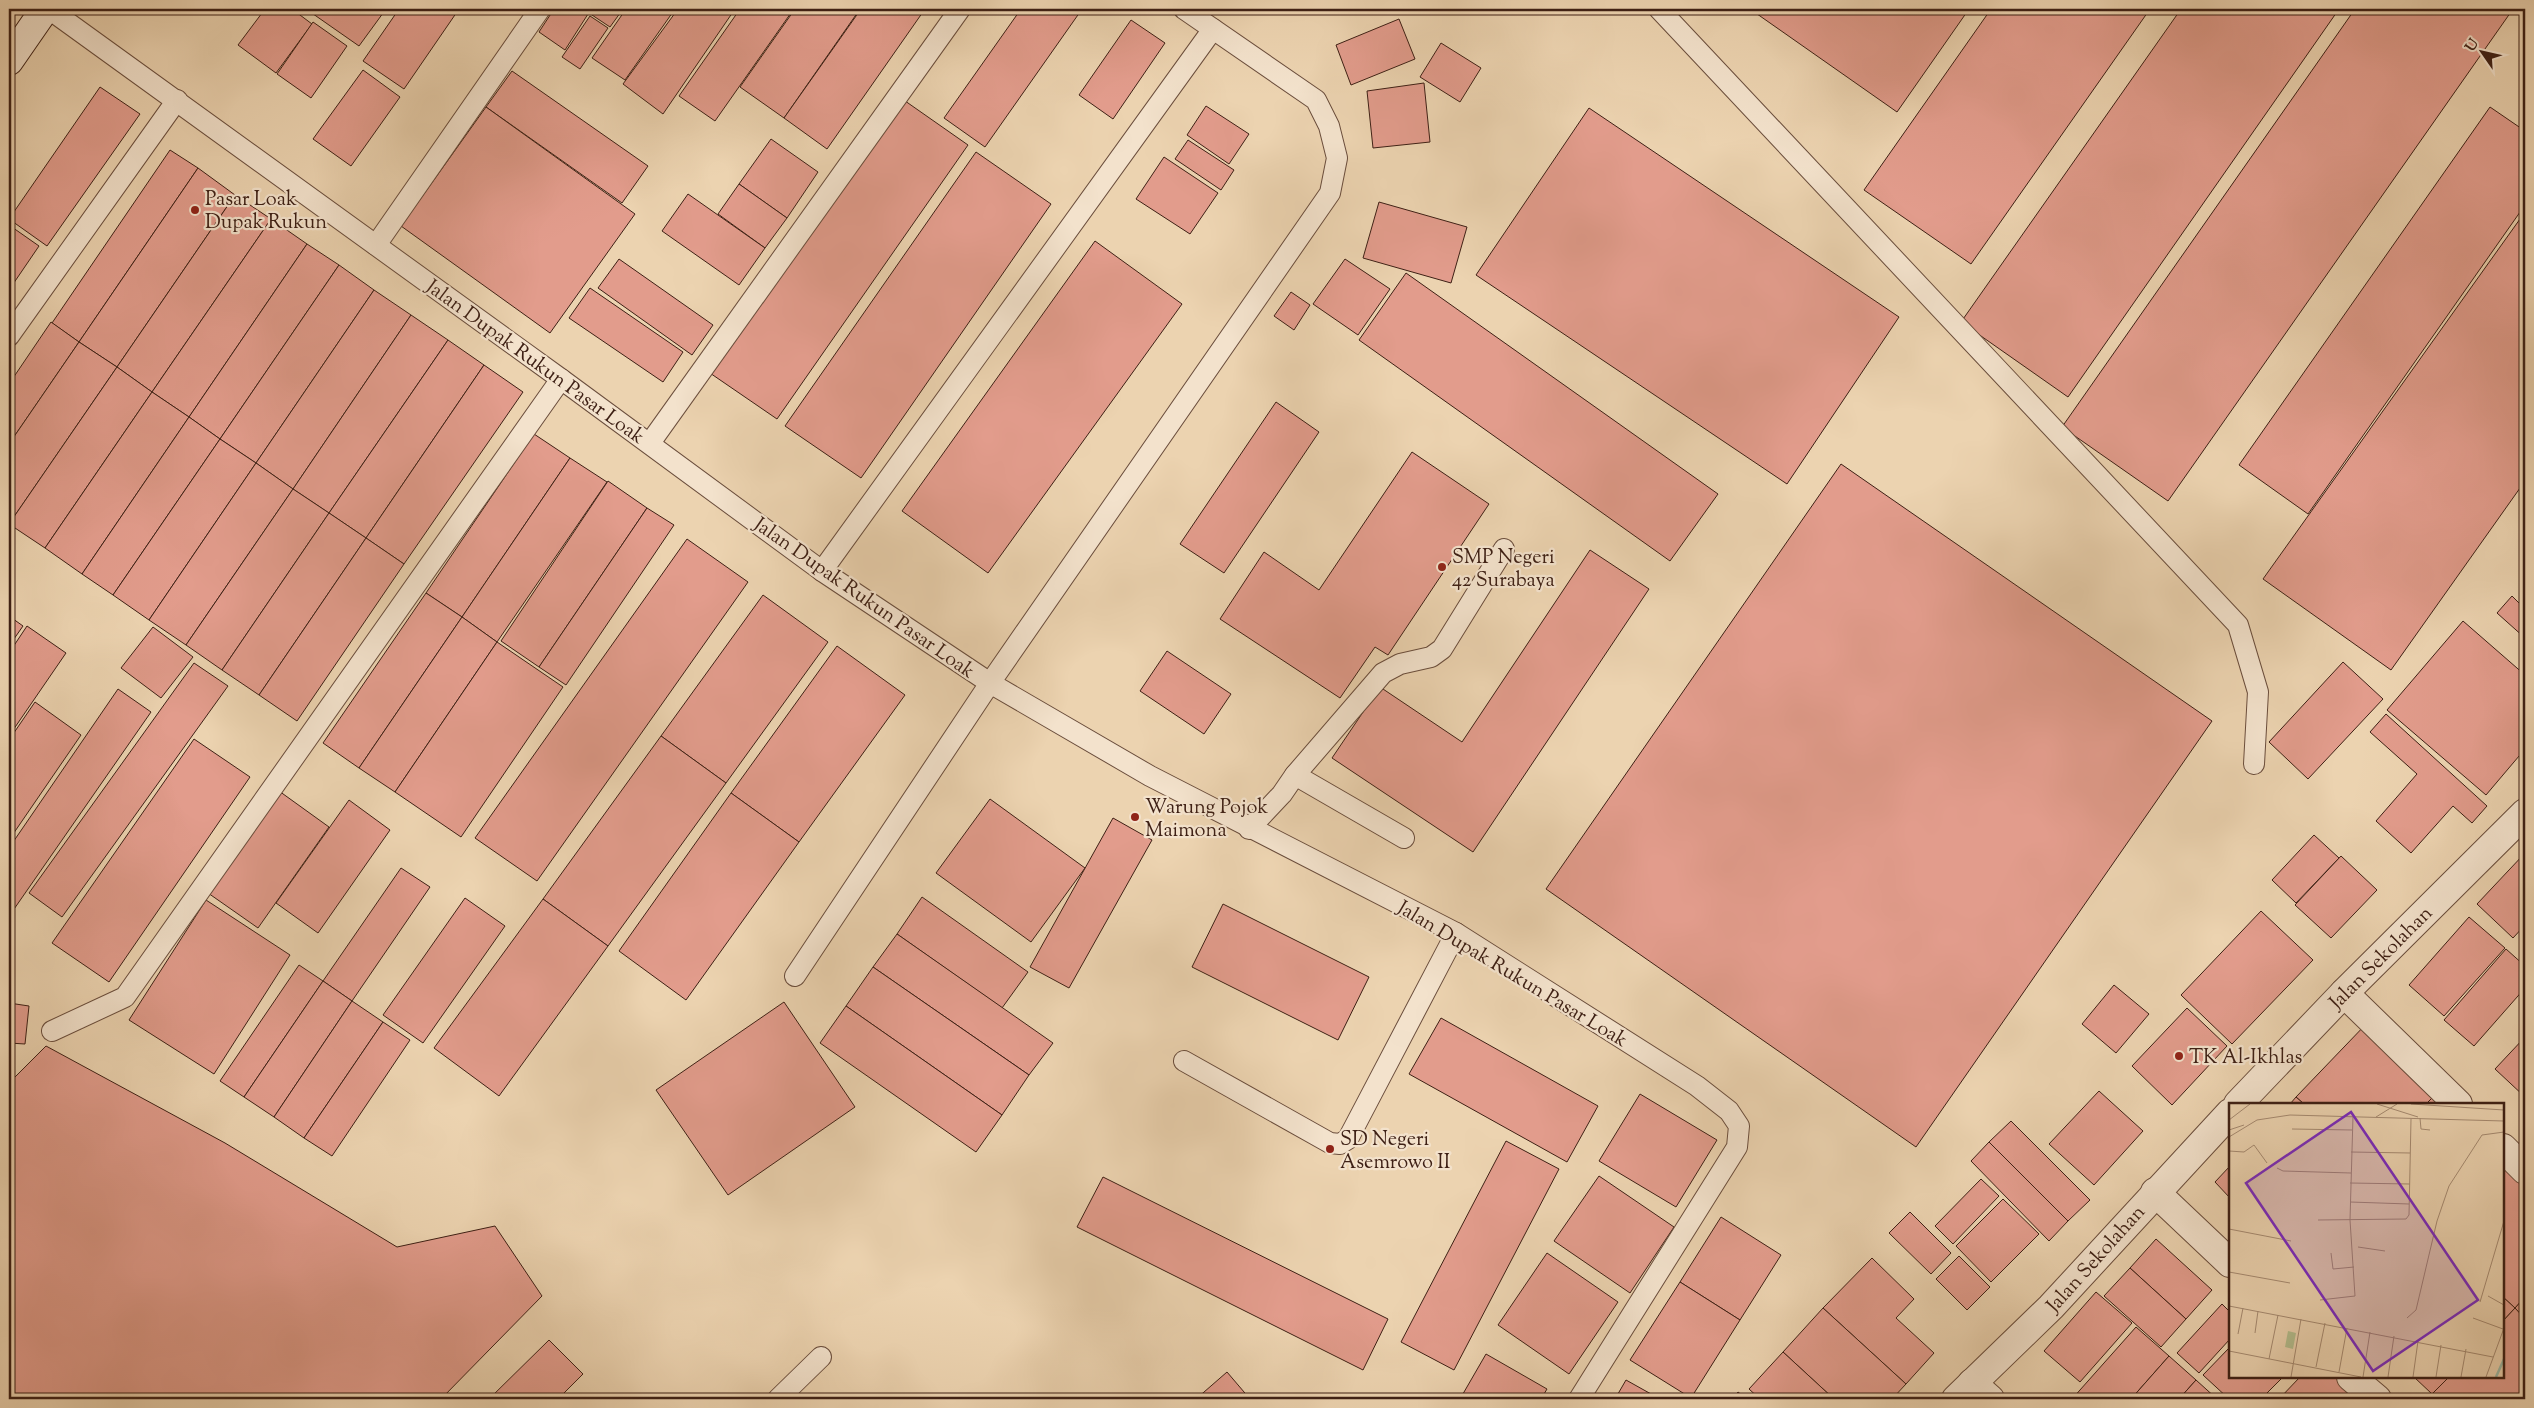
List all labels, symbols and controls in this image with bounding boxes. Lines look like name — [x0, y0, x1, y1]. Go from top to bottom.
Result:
north arrow — [2456, 28, 2506, 78]
text: U — [2461, 35, 2485, 56]
place label: Pasar Loak Dupak Rukun — [205, 186, 327, 238]
marker: Pasar Loak Dupak Rukun — [189, 204, 201, 216]
street label: Jalan Dupak Rukun Pasar Loak — [418, 273, 650, 452]
street label: Jalan Dupak Rukun Pasar Loak — [746, 511, 980, 687]
place label: SMP Negeri 42 Surabaya — [1452, 544, 1555, 596]
marker: SMP Negeri 42 Surabaya — [1436, 561, 1448, 573]
place label: Warung Pojok Maimona — [1145, 794, 1268, 846]
marker: Warung Pojok Maimona — [1129, 811, 1141, 823]
street label: Jalan Dupak Rukun Pasar Loak — [1390, 894, 1632, 1056]
street label: Jalan Sekolahan — [2323, 900, 2440, 1018]
place label: TK Al-Ikhlas — [2189, 1044, 2303, 1073]
marker: TK Al-Ikhlas — [2173, 1050, 2185, 1062]
inset map — [2229, 1103, 2504, 1378]
place label: SD Negeri Asemrowo II — [1340, 1126, 1451, 1178]
marker: SD Negeri Asemrowo II — [1324, 1143, 1336, 1155]
street label: Jalan Sekolahan — [2040, 1199, 2153, 1321]

